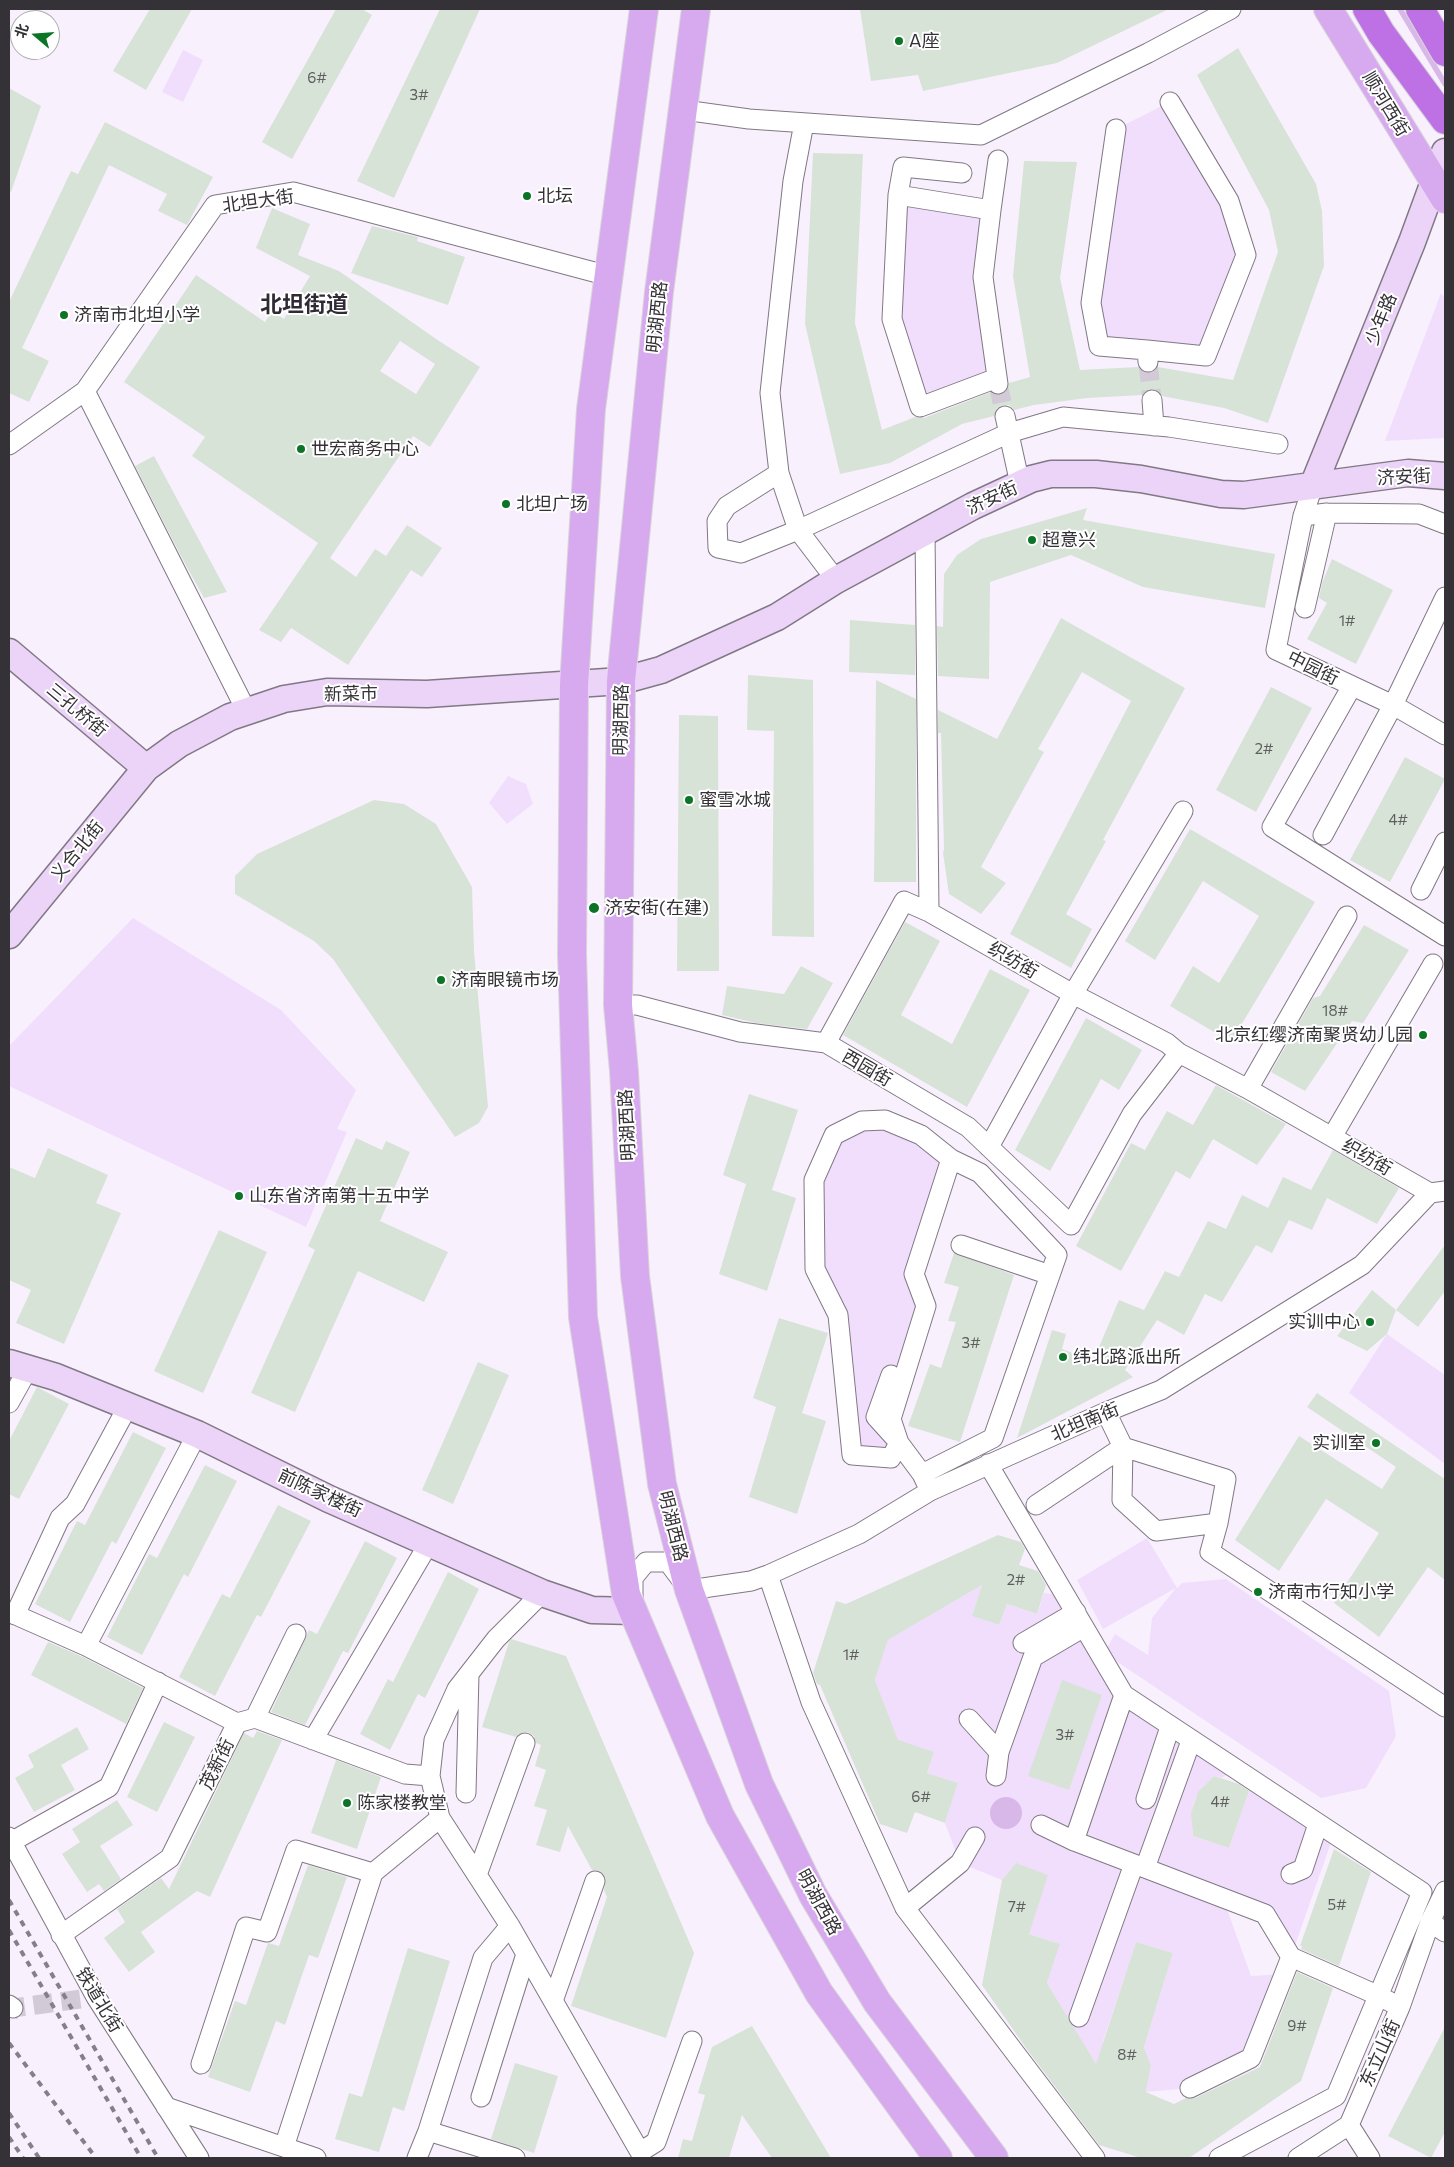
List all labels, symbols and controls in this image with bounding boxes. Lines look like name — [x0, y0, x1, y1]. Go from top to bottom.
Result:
north arrow — [10, 10, 60, 60]
text: 北 — [11, 21, 31, 40]
place label: A座 — [909, 30, 939, 52]
marker: A座 — [893, 35, 905, 47]
street label: 顺河西街 — [1358, 68, 1414, 140]
house number: 6# — [307, 69, 327, 87]
house number: 3# — [410, 86, 428, 104]
street label: 北坦大街 — [221, 185, 295, 217]
place label: 北坛 — [537, 185, 573, 207]
marker: 北坛 — [521, 190, 533, 202]
street label: 明湖西路 — [642, 280, 672, 354]
street label: 少年路 — [1361, 290, 1401, 348]
district label: 北坦街道 — [260, 292, 348, 318]
place label: 济南市北坦小学 — [74, 304, 200, 326]
marker: 济南市北坦小学 — [58, 309, 70, 321]
place label: 世宏商务中心 — [311, 438, 419, 460]
marker: 世宏商务中心 — [295, 443, 307, 455]
street label: 济安街 — [1376, 465, 1432, 489]
street label: 济安街 — [963, 477, 1021, 519]
place label: 北坦广场 — [516, 493, 588, 515]
marker: 北坦广场 — [500, 498, 512, 510]
place label: 超意兴 — [1042, 529, 1096, 551]
marker: 超意兴 — [1026, 534, 1038, 546]
house number: 1# — [1339, 612, 1355, 630]
street label: 中园街 — [1284, 646, 1342, 690]
street label: 三孔桥街 — [42, 679, 112, 741]
street label: 新菜市 — [324, 683, 378, 705]
street label: 明湖西路 — [610, 684, 632, 756]
house number: 2# — [1255, 740, 1273, 758]
place label: 蜜雪冰城 — [699, 789, 771, 811]
marker: 蜜雪冰城 — [683, 794, 695, 806]
house number: 4# — [1388, 811, 1408, 829]
street label: 义合北街 — [46, 816, 108, 886]
place label: 济安街(在建) — [605, 897, 709, 919]
marker: 济安街(在建) — [587, 901, 601, 915]
street label: 织纺街 — [984, 937, 1042, 983]
place label: 济南眼镜市场 — [451, 969, 559, 991]
marker: 济南眼镜市场 — [435, 974, 447, 986]
house number: 18# — [1322, 1002, 1348, 1020]
place label: 北京红缨济南聚贤幼儿园 — [1215, 1024, 1413, 1046]
marker: 北京红缨济南聚贤幼儿园 — [1417, 1029, 1429, 1041]
street label: 西园街 — [838, 1045, 896, 1091]
street label: 明湖西路 — [614, 1088, 640, 1162]
street label: 织纺街 — [1338, 1134, 1396, 1180]
place label: 山东省济南第十五中学 — [249, 1185, 429, 1207]
marker: 山东省济南第十五中学 — [233, 1190, 245, 1202]
place label: 实训中心 — [1288, 1311, 1360, 1333]
marker: 实训中心 — [1364, 1316, 1376, 1328]
house number: 3# — [962, 1334, 980, 1352]
place label: 纬北路派出所 — [1073, 1346, 1181, 1368]
marker: 纬北路派出所 — [1057, 1351, 1069, 1363]
street label: 北坦南街 — [1048, 1398, 1122, 1446]
place label: 实训室 — [1312, 1432, 1366, 1454]
marker: 实训室 — [1370, 1437, 1382, 1449]
street label: 前陈家楼街 — [275, 1464, 365, 1522]
street label: 明湖西路 — [654, 1488, 692, 1564]
house number: 2# — [1007, 1571, 1025, 1589]
place label: 济南市行知小学 — [1268, 1581, 1394, 1603]
marker: 济南市行知小学 — [1252, 1586, 1264, 1598]
house number: 1# — [843, 1646, 859, 1664]
house number: 3# — [1056, 1726, 1074, 1744]
street label: 茂新街 — [195, 1735, 239, 1793]
house number: 6# — [911, 1788, 931, 1806]
place label: 陈家楼教堂 — [357, 1792, 447, 1814]
house number: 4# — [1210, 1793, 1230, 1811]
marker: 陈家楼教堂 — [341, 1797, 353, 1809]
street label: 明湖西路 — [792, 1865, 846, 1939]
house number: 5# — [1328, 1896, 1346, 1914]
house number: 7# — [1008, 1898, 1026, 1916]
street label: 铁道北街 — [71, 1964, 127, 2036]
street label: 东立山街 — [1355, 2016, 1405, 2090]
house number: 9# — [1287, 2017, 1307, 2035]
house number: 8# — [1117, 2046, 1137, 2064]

